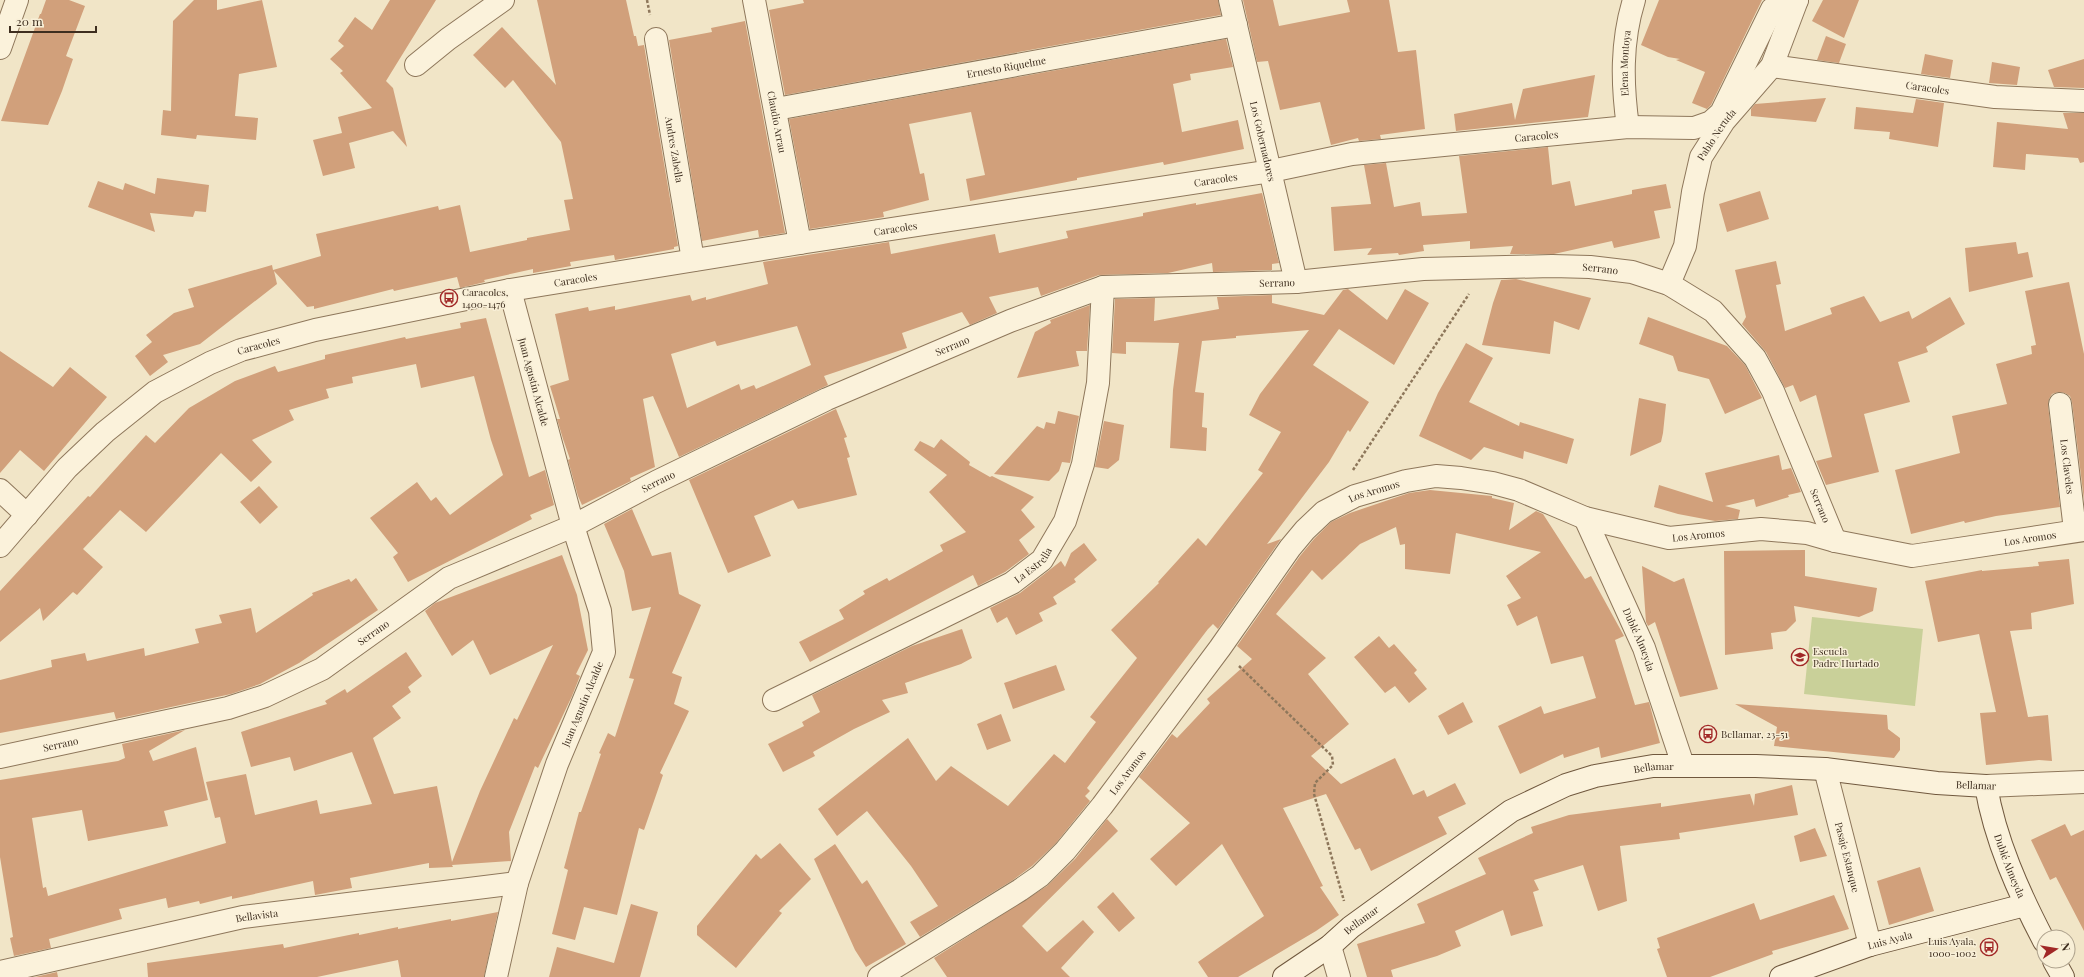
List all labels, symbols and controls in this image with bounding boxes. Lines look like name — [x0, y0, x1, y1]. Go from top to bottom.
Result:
scale bar — [10, 8, 96, 34]
text: 20 m — [16, 13, 43, 29]
street label: Elena Montoya — [1617, 29, 1634, 97]
street label: Ernesto Riquelme — [965, 53, 1047, 81]
street label: Caracoles — [1905, 78, 1950, 98]
street label: Claudio Arrau — [764, 90, 790, 154]
street label: Los Gobernadores — [1247, 100, 1279, 183]
street label: Pablo Neruda — [1694, 105, 1739, 163]
street label: Andres Zabella — [662, 114, 687, 184]
street label: Caracoles — [1514, 127, 1559, 145]
street label: Caracoles — [1193, 169, 1238, 190]
street label: Caracoles — [873, 218, 918, 239]
street label: Serrano — [1582, 260, 1619, 277]
street label: Caracoles — [553, 269, 598, 290]
street label: Serrano — [1259, 275, 1296, 290]
place label: Caracoles, 1400-1476 — [462, 285, 509, 311]
bus stop icon: Caracoles, 1400-1476 — [439, 288, 459, 308]
street label: Serrano — [933, 332, 972, 359]
street label: Caracoles — [235, 333, 281, 358]
street label: Juan Agustín Alcalde — [515, 335, 553, 428]
street label: Los Claveles — [2057, 438, 2078, 495]
street label: Serrano — [639, 467, 678, 496]
street label: Los Aromos — [1346, 476, 1401, 505]
street label: Serrano — [1807, 486, 1834, 525]
street label: Los Aromos — [1671, 526, 1725, 545]
street label: Los Aromos — [2003, 527, 2057, 549]
street label: La Estrella — [1011, 545, 1055, 586]
street label: Dublé Almeyda — [1620, 606, 1658, 673]
street label: Serrano — [354, 616, 392, 649]
place label: Escuela Padre Hurtado — [1813, 644, 1879, 670]
school or university icon: Escuela Padre Hurtado — [1790, 647, 1810, 667]
street label: Juan Agustín Alcalde — [558, 659, 606, 750]
bus stop icon: Bellamar, 23-51 — [1698, 724, 1718, 744]
place label: Bellamar, 23-51 — [1721, 727, 1788, 741]
street label: Serrano — [42, 733, 80, 755]
street label: Los Aromos — [1106, 747, 1149, 798]
street label: Bellamar — [1632, 759, 1674, 776]
street label: Bellamar — [1956, 777, 1997, 793]
street label: Pasaje Estanque — [1832, 821, 1863, 894]
street label: Dublé Almeyda — [1991, 832, 2029, 900]
street label: Bellamar — [1340, 902, 1382, 938]
street label: Bellavista — [234, 906, 279, 925]
street label: Luis Ayala — [1866, 927, 1914, 952]
north arrow — [2036, 929, 2076, 969]
place label: Luis Ayala, 1000-1002 — [1928, 934, 1976, 960]
bus stop icon: Luis Ayala, 1000-1002 — [1979, 937, 1999, 957]
text: N — [2058, 941, 2074, 952]

